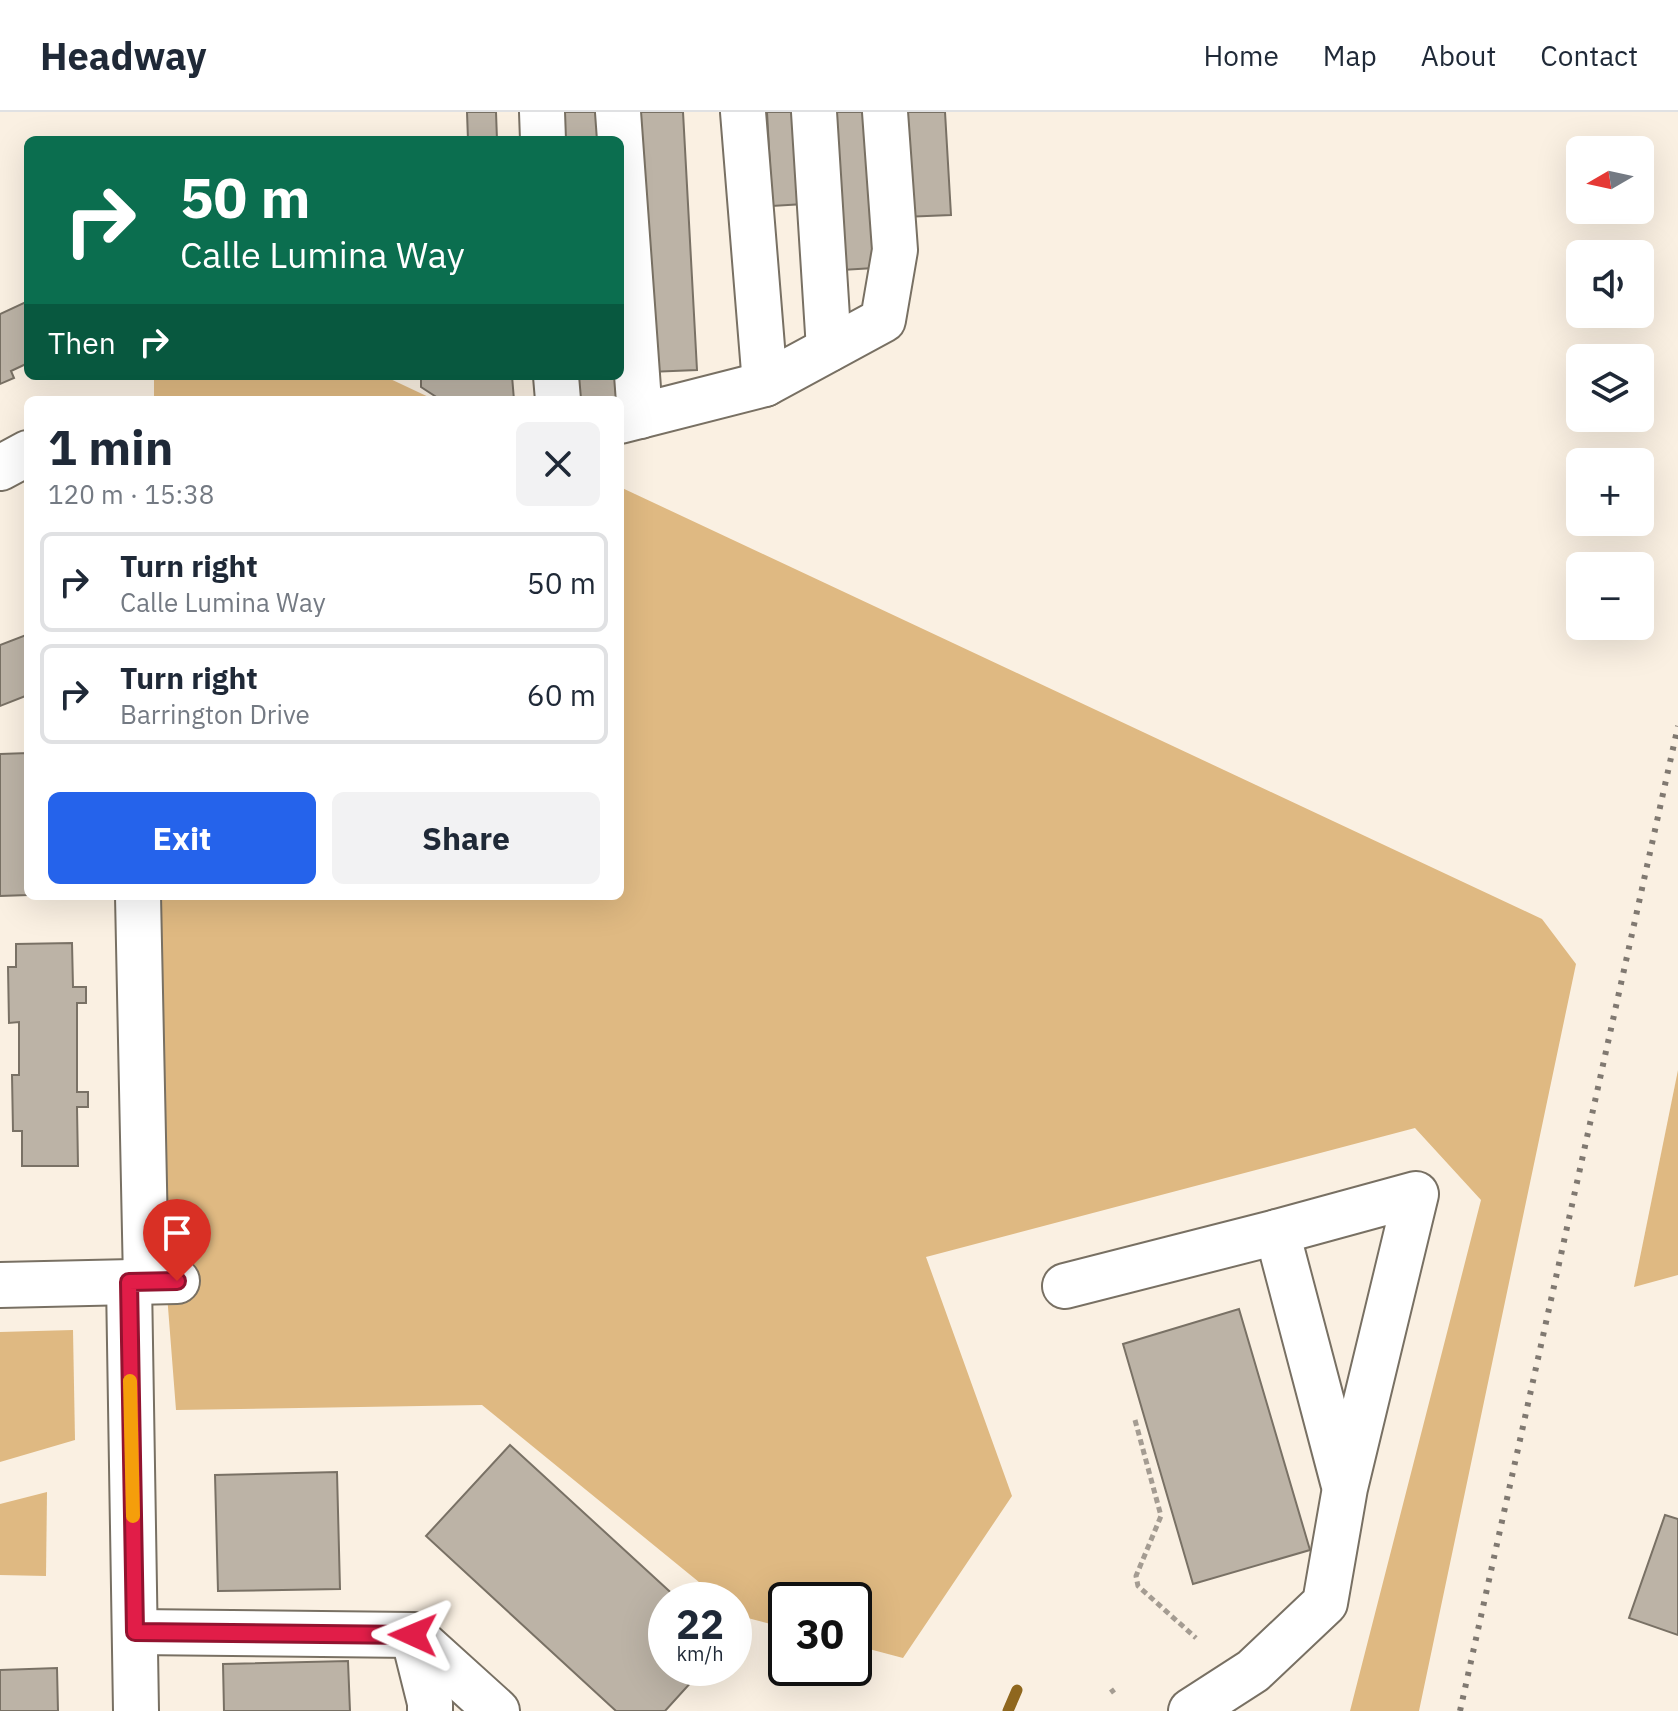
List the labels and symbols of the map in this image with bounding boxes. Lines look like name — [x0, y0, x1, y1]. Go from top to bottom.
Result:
north arrow — [1566, 136, 1654, 224]
pin — [143, 1199, 211, 1281]
speed limit sign: 30 — [768, 1582, 872, 1686]
position arrow — [371, 1593, 455, 1677]

